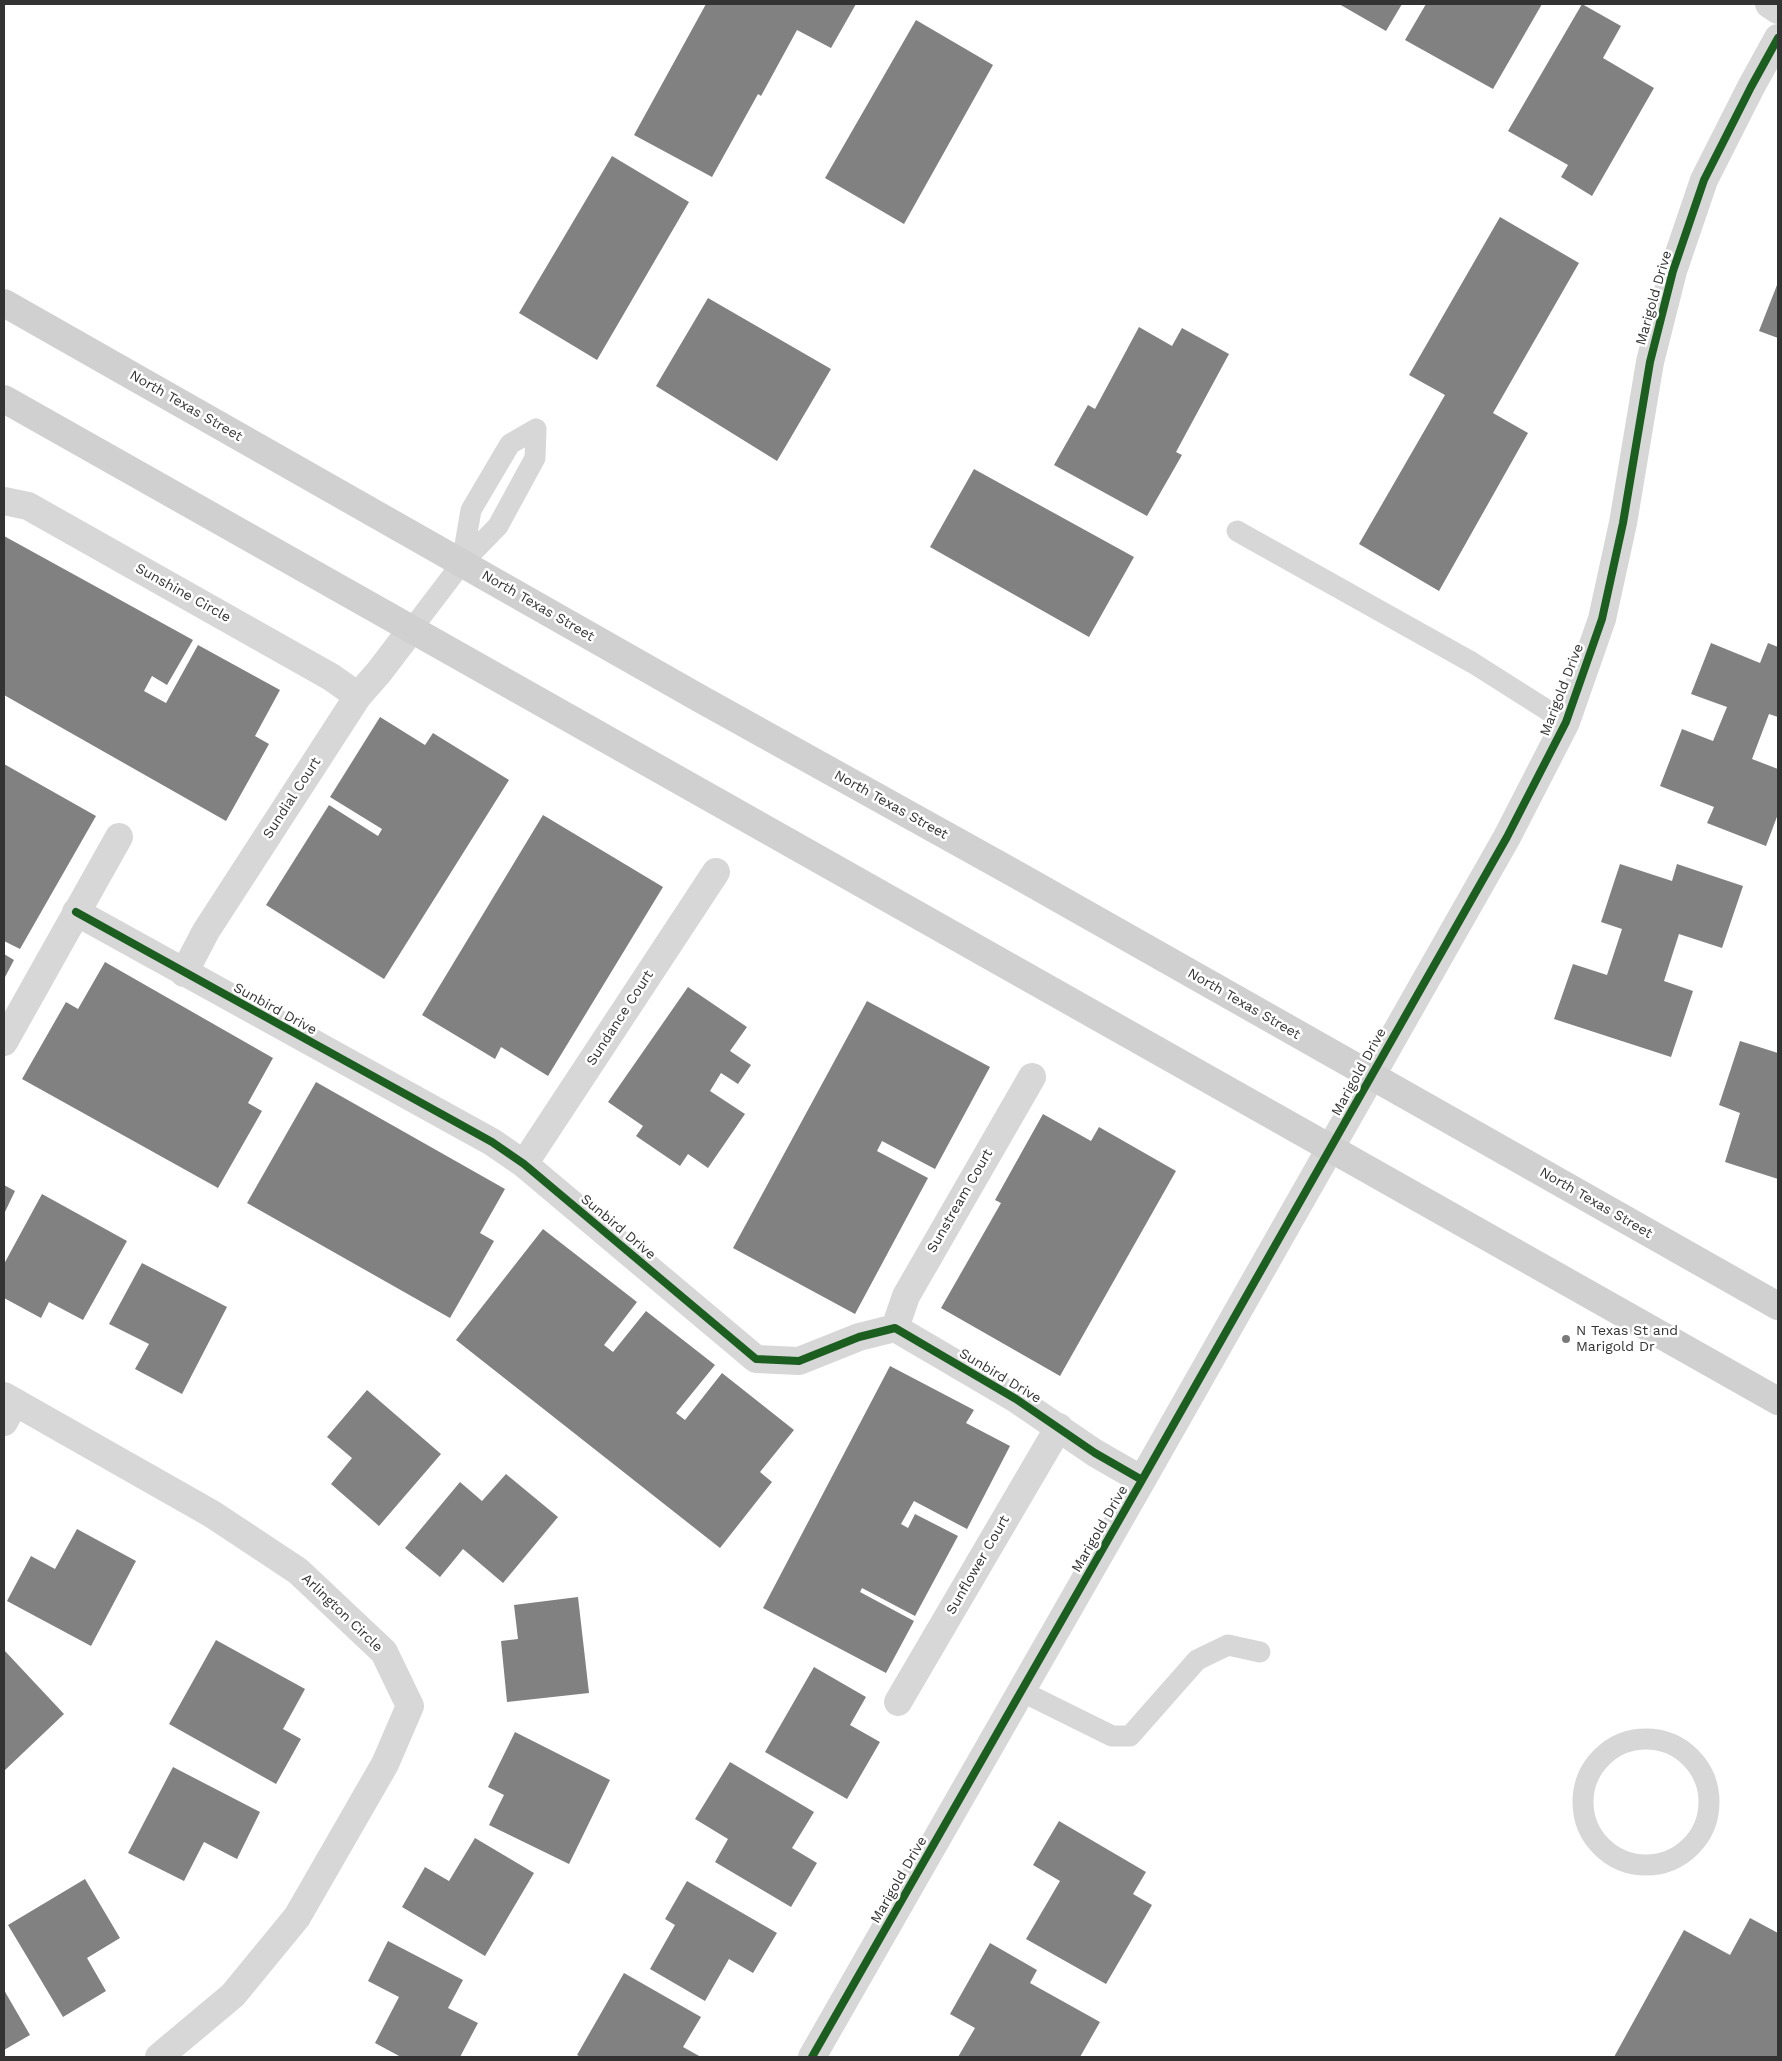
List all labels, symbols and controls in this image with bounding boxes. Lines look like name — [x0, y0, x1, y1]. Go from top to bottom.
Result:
street label: Marigold Drive — [1632, 249, 1676, 347]
street label: North Texas Street — [127, 367, 245, 445]
street label: Sunshine Circle — [132, 560, 234, 626]
street label: North Texas Street — [479, 567, 597, 645]
street label: Marigold Drive — [1537, 641, 1587, 739]
street label: Sundial Court — [259, 754, 325, 842]
street label: North Texas Street — [831, 767, 951, 843]
street label: North Texas Street — [1185, 965, 1303, 1043]
street label: Sundance Court — [583, 967, 657, 1069]
street label: Sunbird Drive — [230, 979, 320, 1039]
street label: Marigold Drive — [1328, 1025, 1390, 1119]
street label: Sunstream Court — [924, 1146, 996, 1256]
street label: North Texas Street — [1537, 1164, 1655, 1242]
street label: Sunbird Drive — [577, 1191, 659, 1263]
place label: N Texas St and Marigold Dr — [1576, 1323, 1678, 1355]
marker: N Texas St and Marigold Dr — [1560, 1333, 1572, 1345]
street label: Sunbird Drive — [956, 1345, 1044, 1407]
street label: Marigold Drive — [1068, 1482, 1132, 1576]
street label: Sunflower Court — [943, 1512, 1013, 1618]
street label: Arlington Circle — [298, 1570, 386, 1656]
street label: Marigold Drive — [867, 1833, 931, 1927]

